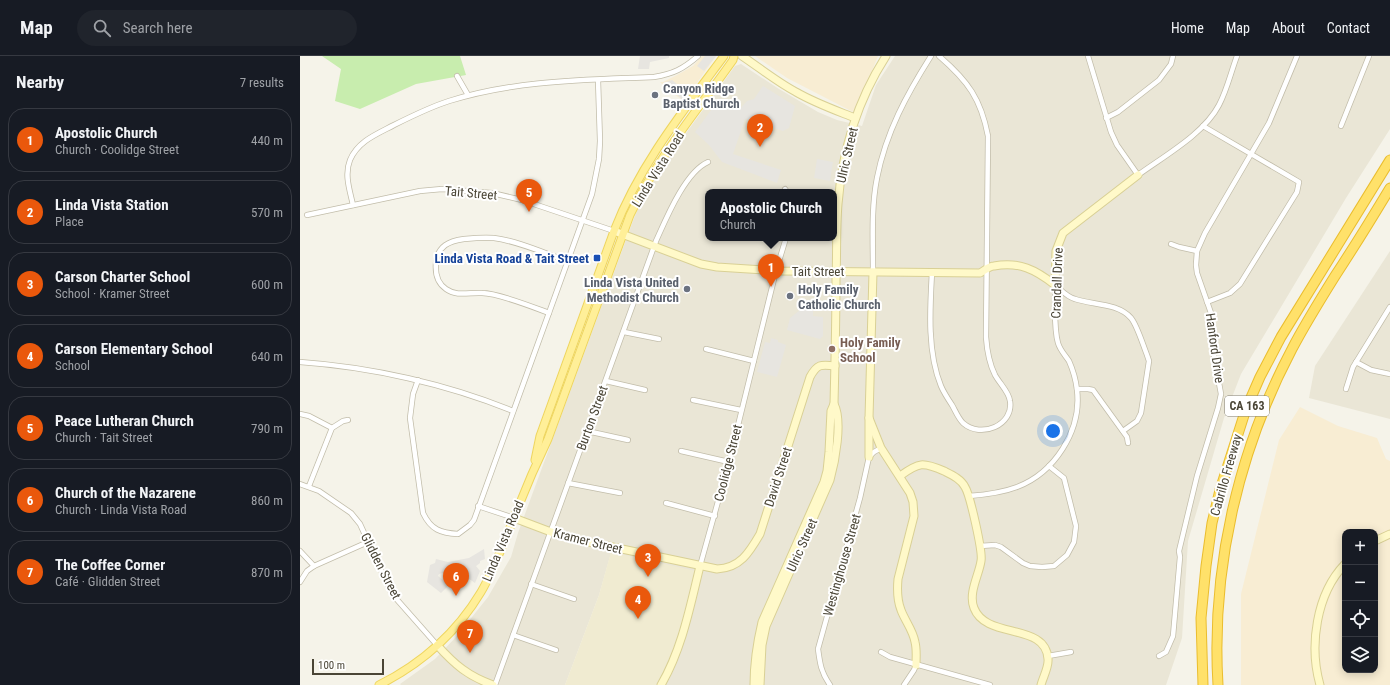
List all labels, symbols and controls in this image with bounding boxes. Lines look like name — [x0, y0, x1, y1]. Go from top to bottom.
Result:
search box — [77, 10, 357, 46]
text: Map — [20, 16, 53, 39]
icon: search — [91, 17, 113, 39]
text: Search here — [123, 19, 193, 37]
text: Home — [1171, 20, 1204, 36]
text: Map — [1226, 20, 1250, 36]
text: About — [1272, 20, 1305, 36]
text: Contact — [1327, 20, 1370, 36]
text: Nearby — [16, 72, 64, 92]
text: 7 results — [240, 75, 284, 90]
place label: Canyon Ridge Baptist Church — [663, 81, 740, 111]
marker: Canyon Ridge Baptist Church — [650, 90, 660, 100]
pin: 2 — [747, 114, 773, 147]
text: Apostolic Church — [55, 124, 158, 142]
street label: Ulric Street — [833, 126, 861, 184]
street label: Linda Vista Road — [629, 128, 687, 210]
text: 1 — [27, 133, 33, 148]
text: 440 m — [251, 133, 283, 148]
text: Church · Coolidge Street — [55, 142, 179, 157]
pin: 5 — [516, 179, 542, 212]
street label: Tait Street — [444, 183, 498, 203]
popup — [705, 189, 837, 241]
text: Linda Vista Station — [55, 196, 169, 214]
text: Apostolic Church — [720, 199, 822, 217]
text: 2 — [27, 205, 33, 220]
text: 570 m — [251, 205, 283, 220]
text: Place — [55, 214, 84, 229]
text: Church — [720, 217, 756, 232]
street label: Crandall Drive — [1048, 247, 1066, 319]
place label: Linda Vista Road & Tait Street — [434, 251, 589, 266]
marker: Linda Vista Road & Tait Street — [592, 253, 602, 263]
pin: 1 — [758, 254, 784, 287]
street label: Tait Street — [792, 264, 844, 279]
text: Carson Charter School — [55, 268, 190, 286]
place label: Linda Vista United Methodist Church — [584, 275, 679, 305]
text: 3 — [27, 277, 33, 292]
text: 600 m — [251, 277, 283, 292]
place label: Holy Family Catholic Church — [798, 282, 881, 312]
marker: Linda Vista United Methodist Church — [682, 284, 692, 294]
text: School · Kramer Street — [55, 286, 170, 301]
marker: Holy Family Catholic Church — [785, 291, 795, 301]
street label: Hanford Drive — [1203, 312, 1227, 384]
place label: Holy Family School — [840, 335, 901, 365]
text: Carson Elementary School — [55, 340, 213, 358]
marker: Holy Family School — [827, 344, 837, 354]
text: 4 — [27, 349, 33, 364]
text: 640 m — [251, 349, 283, 364]
text: School — [55, 358, 90, 373]
street label: Burton Street — [573, 384, 611, 452]
road number: CA 163 — [1225, 396, 1269, 416]
text: Peace Lutheran Church — [55, 412, 194, 430]
text: 5 — [27, 421, 33, 436]
text: 790 m — [251, 421, 283, 436]
your location — [1043, 421, 1063, 441]
street label: Coolidge Street — [711, 423, 745, 503]
text: Church · Tait Street — [55, 430, 153, 445]
street label: Cabrillo Freeway — [1207, 432, 1245, 518]
street label: David Street — [761, 445, 795, 509]
text: Church of the Nazarene — [55, 484, 196, 502]
text: 6 — [27, 493, 33, 508]
text: 860 m — [251, 493, 283, 508]
street label: Linda Vista Road — [479, 498, 527, 584]
text: Church · Linda Vista Road — [55, 502, 187, 517]
street label: Westinghouse Street — [820, 512, 864, 618]
street label: Ulric Street — [784, 516, 820, 574]
street label: Kramer Street — [552, 525, 624, 557]
map controls — [1342, 529, 1378, 673]
button: + — [1342, 529, 1378, 565]
street label: Glidden Street — [358, 530, 404, 602]
pin: 3 — [635, 544, 661, 577]
text: The Coffee Corner — [55, 556, 165, 574]
pin: 6 — [443, 563, 469, 596]
text: 7 — [27, 565, 33, 580]
text: 870 m — [251, 565, 283, 580]
button: − — [1342, 565, 1378, 601]
text: Café · Glidden Street — [55, 574, 160, 589]
pin: 4 — [625, 586, 651, 619]
button: locate — [1342, 601, 1378, 637]
pin: 7 — [457, 620, 483, 653]
button: layers — [1342, 637, 1378, 673]
scale bar — [312, 657, 384, 676]
text: 100 m — [318, 659, 345, 672]

